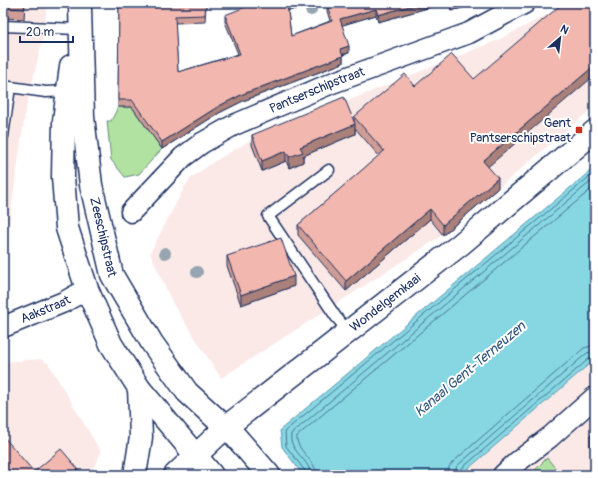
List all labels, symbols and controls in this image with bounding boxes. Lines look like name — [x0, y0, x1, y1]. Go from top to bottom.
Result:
scale bar — [20, 18, 73, 44]
north arrow — [540, 18, 580, 58]
text: N — [558, 22, 571, 37]
text: 20 m — [26, 25, 55, 40]
street label: Pantserschipstraat — [267, 64, 367, 117]
place label: Gent Pantserschipstraat — [470, 115, 572, 146]
marker: Gent Pantserschipstraat — [574, 125, 584, 135]
street label: Zeeschipstraat — [86, 196, 120, 279]
street label: Wondelgemkaai — [347, 270, 424, 336]
street label: Aakstraat — [18, 292, 74, 327]
water label: Kanaal Gent-Terneuzen — [411, 317, 530, 420]

